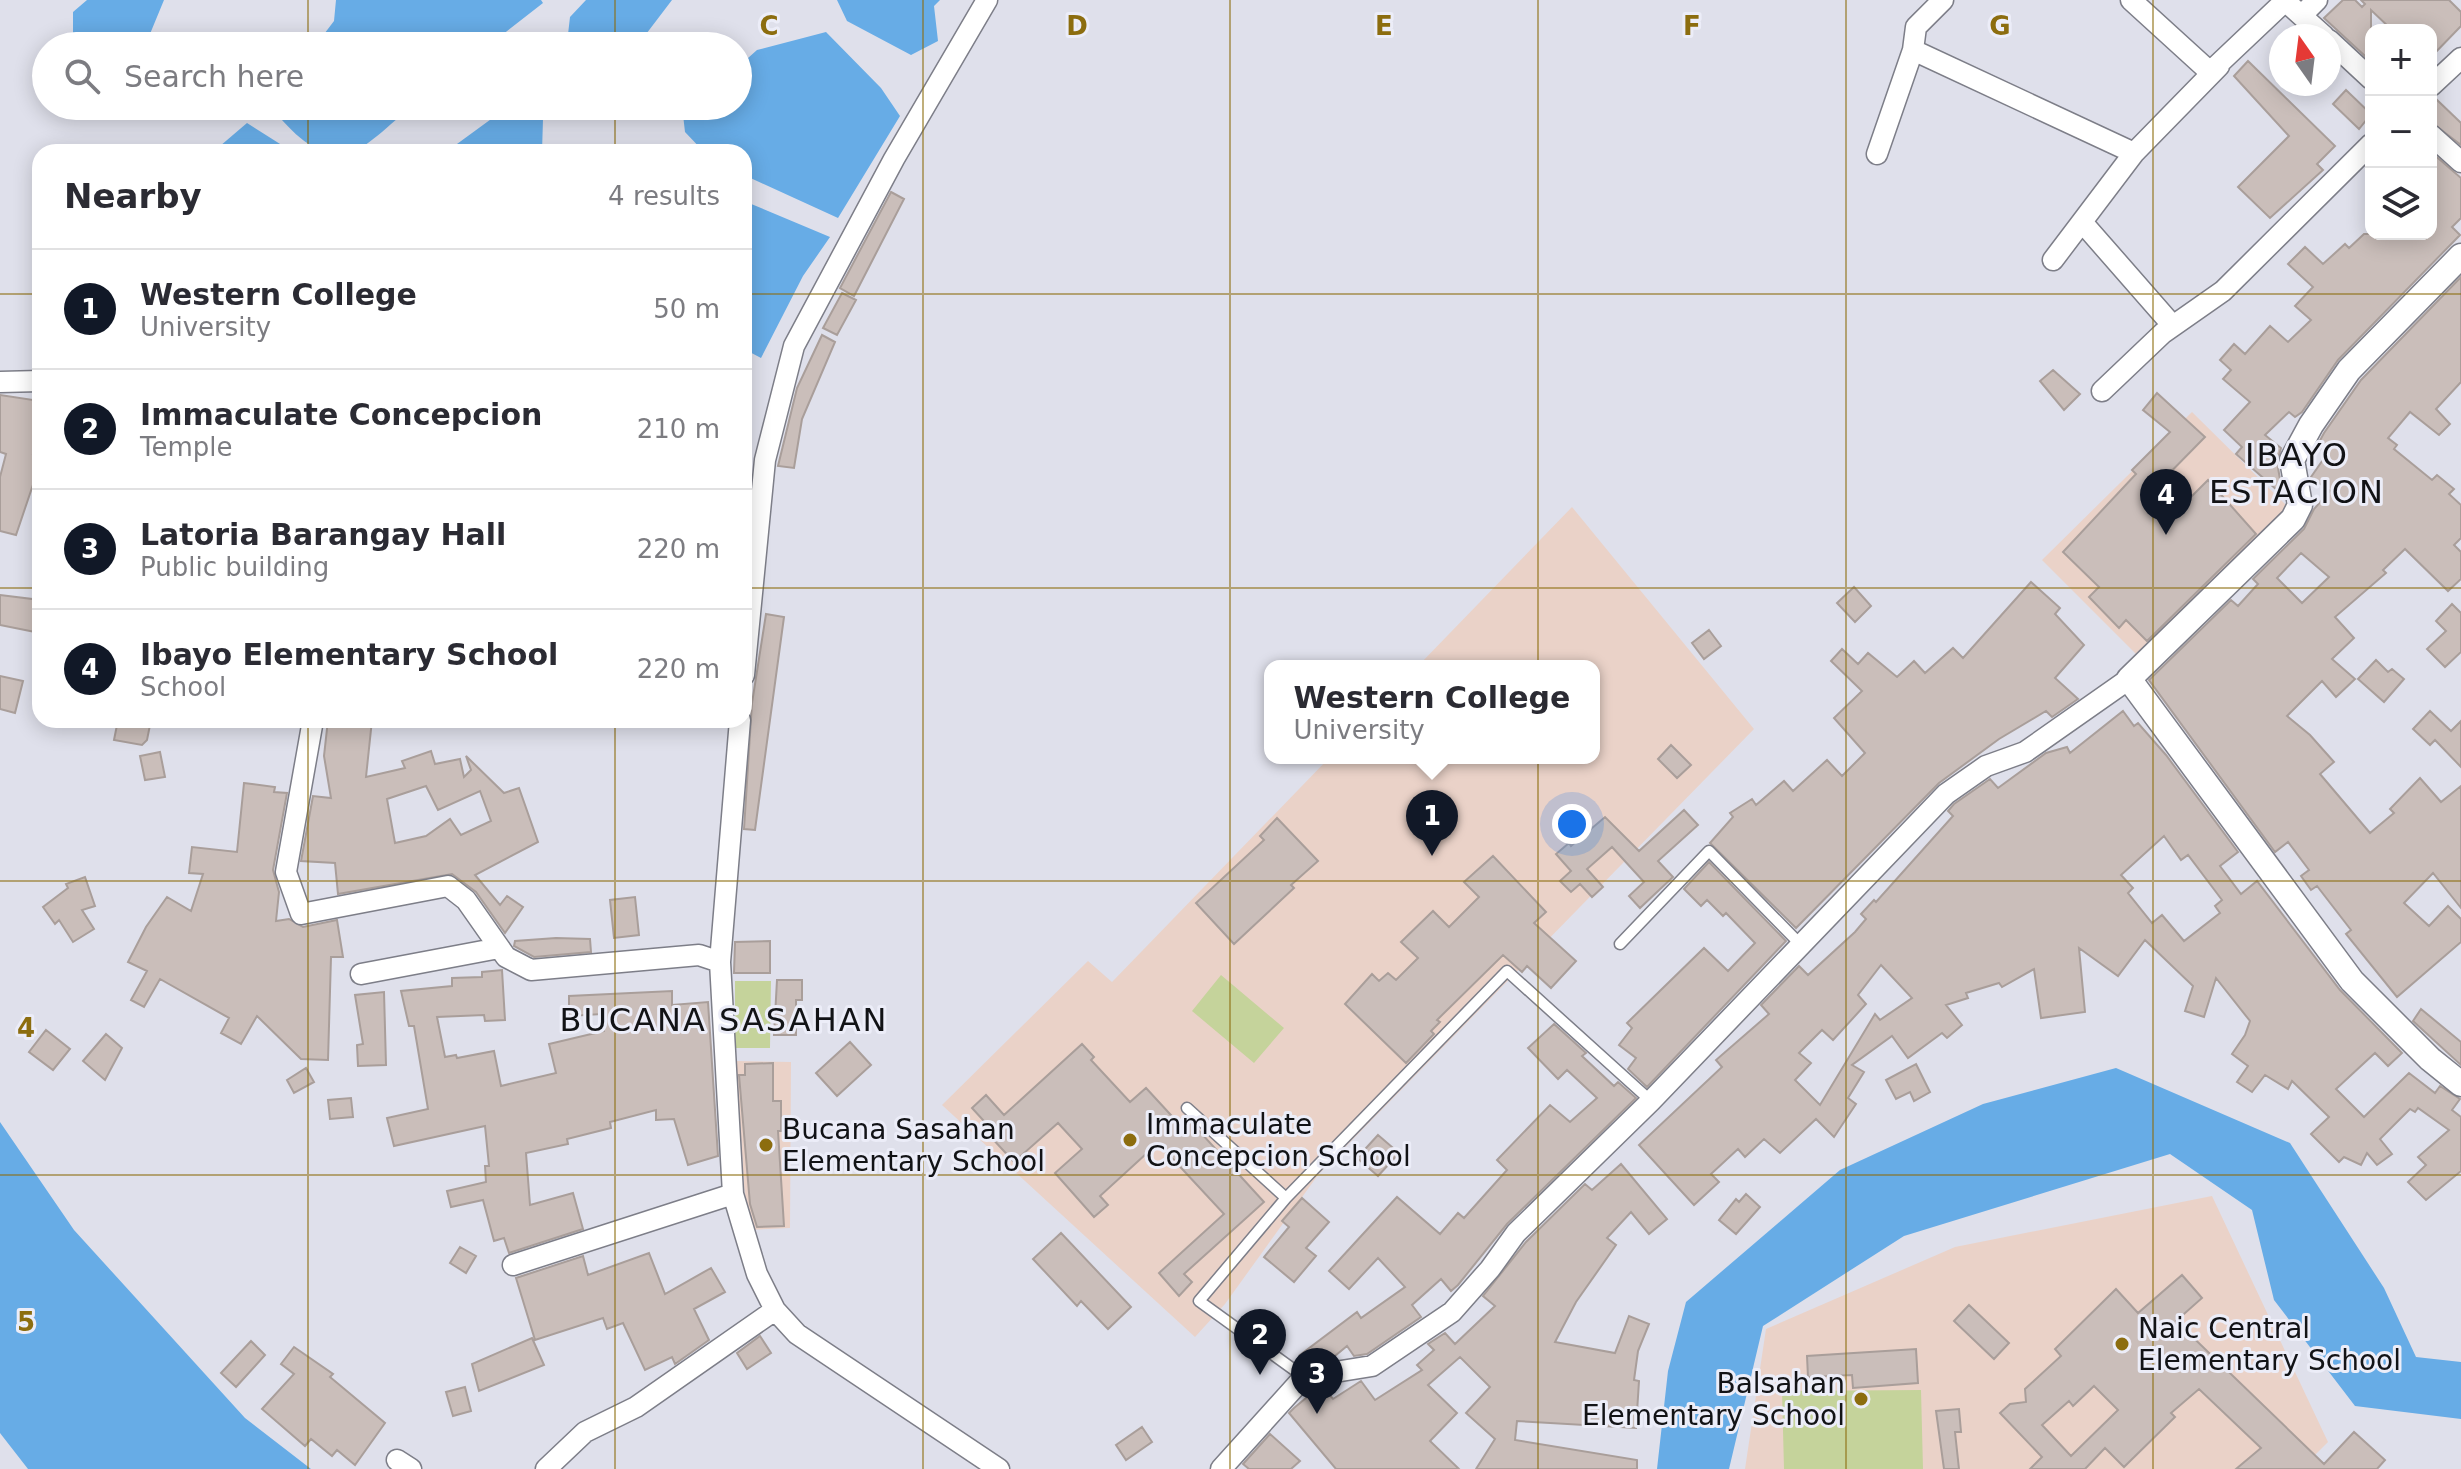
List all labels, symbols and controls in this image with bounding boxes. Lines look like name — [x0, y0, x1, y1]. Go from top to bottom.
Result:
text: C — [759, 11, 779, 41]
text: D — [1066, 11, 1088, 41]
text: E — [1375, 11, 1393, 41]
text: F — [1683, 11, 1701, 41]
text: G — [1989, 11, 2011, 41]
north arrow — [2269, 24, 2341, 96]
map controls — [2365, 24, 2437, 240]
button: + — [2365, 24, 2437, 96]
search box — [32, 32, 752, 120]
icon: search — [60, 54, 104, 98]
text: Search here — [124, 59, 304, 94]
button: − — [2365, 96, 2437, 168]
button: layers — [2365, 168, 2437, 240]
text: Nearby — [64, 176, 202, 216]
text: 4 results — [608, 181, 720, 211]
text: Western College — [140, 277, 417, 312]
text: 1 — [81, 294, 99, 324]
text: 50 m — [653, 294, 720, 324]
text: University — [140, 312, 271, 342]
text: Immaculate Concepcion — [140, 397, 542, 432]
text: 2 — [81, 414, 99, 444]
text: 210 m — [637, 414, 720, 444]
text: Temple — [140, 432, 233, 462]
district label: IBAYO ESTACION — [2209, 436, 2385, 511]
pin: 4 — [2140, 469, 2192, 535]
text: Latoria Barangay Hall — [140, 517, 506, 552]
text: 3 — [81, 534, 99, 564]
text: 220 m — [637, 534, 720, 564]
text: Public building — [140, 552, 329, 582]
text: Ibayo Elementary School — [140, 637, 558, 672]
text: 4 — [81, 654, 99, 684]
text: 220 m — [637, 654, 720, 684]
popup — [1264, 660, 1600, 764]
text: School — [140, 672, 226, 702]
text: Western College — [1294, 680, 1570, 715]
text: University — [1294, 715, 1425, 745]
pin: 1 — [1406, 790, 1458, 856]
your location — [1552, 804, 1592, 844]
district label: BUCANA SASAHAN — [559, 1001, 889, 1039]
text: 4 — [17, 1013, 35, 1043]
place label: Immaculate Concepcion School — [1146, 1108, 1411, 1173]
place label: Bucana Sasahan Elementary School — [782, 1113, 1045, 1178]
marker: Immaculate Concepcion School — [1121, 1131, 1139, 1149]
marker: Bucana Sasahan Elementary School — [757, 1136, 775, 1154]
text: 5 — [17, 1307, 35, 1337]
pin: 2 — [1234, 1309, 1286, 1375]
place label: Naic Central Elementary School — [2138, 1312, 2401, 1377]
marker: Naic Central Elementary School — [2113, 1335, 2131, 1353]
pin: 3 — [1291, 1348, 1343, 1414]
place label: Balsahan Elementary School — [1582, 1367, 1845, 1432]
marker: Balsahan Elementary School — [1852, 1390, 1870, 1408]

